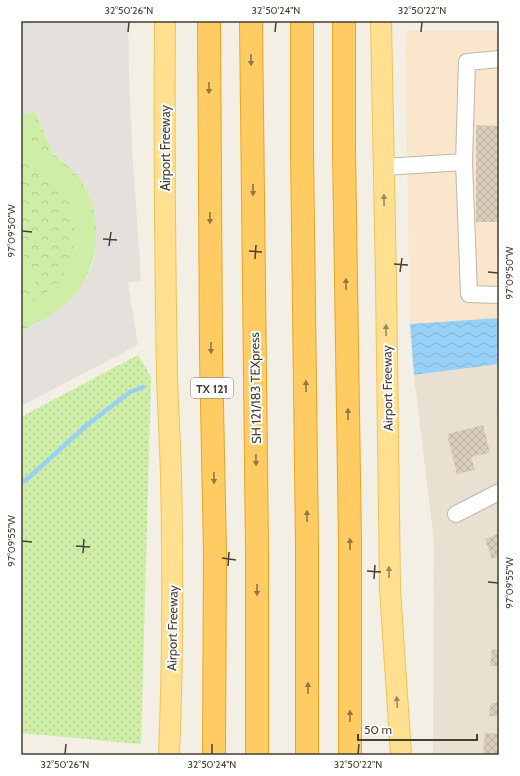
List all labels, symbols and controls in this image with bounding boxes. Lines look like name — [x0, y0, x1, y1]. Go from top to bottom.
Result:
text: 32°50'26"N — [105, 4, 153, 17]
text: 32°50'24"N — [252, 4, 300, 17]
text: 32°50'22"N — [398, 4, 446, 17]
one-way arrow — [248, 54, 254, 67]
one-way arrow — [206, 82, 212, 95]
street label: Airport Freeway — [157, 105, 173, 191]
one-way arrow — [249, 184, 256, 196]
one-way arrow — [381, 194, 388, 206]
text: 97°09'50"W — [5, 204, 18, 258]
one-way arrow — [207, 212, 213, 225]
text: 97°09'50"W — [503, 246, 516, 300]
one-way arrow — [343, 277, 349, 290]
one-way arrow — [383, 323, 389, 336]
street label: SH 121/183 TEXpress — [246, 331, 264, 444]
one-way arrow — [208, 342, 214, 355]
street label: Airport Freeway — [378, 344, 396, 431]
road number: TX 121 — [191, 378, 233, 398]
one-way arrow — [303, 379, 309, 392]
one-way arrow — [345, 407, 351, 420]
one-way arrow — [253, 454, 259, 467]
one-way arrow — [210, 472, 217, 484]
one-way arrow — [304, 509, 310, 522]
text: 97°09'55"W — [5, 515, 18, 567]
one-way arrow — [347, 537, 353, 550]
text: 97°09'55"W — [503, 557, 516, 609]
one-way arrow — [386, 565, 392, 578]
street label: Airport Freeway — [163, 584, 181, 671]
one-way arrow — [254, 584, 260, 597]
one-way arrow — [305, 681, 311, 694]
one-way arrow — [393, 696, 400, 708]
one-way arrow — [347, 709, 353, 722]
scale bar — [358, 716, 477, 742]
text: 50 m — [364, 722, 392, 737]
text: 32°50'26"N — [41, 758, 89, 771]
text: 32°50'24"N — [188, 758, 236, 771]
text: 32°50'22"N — [334, 758, 382, 771]

